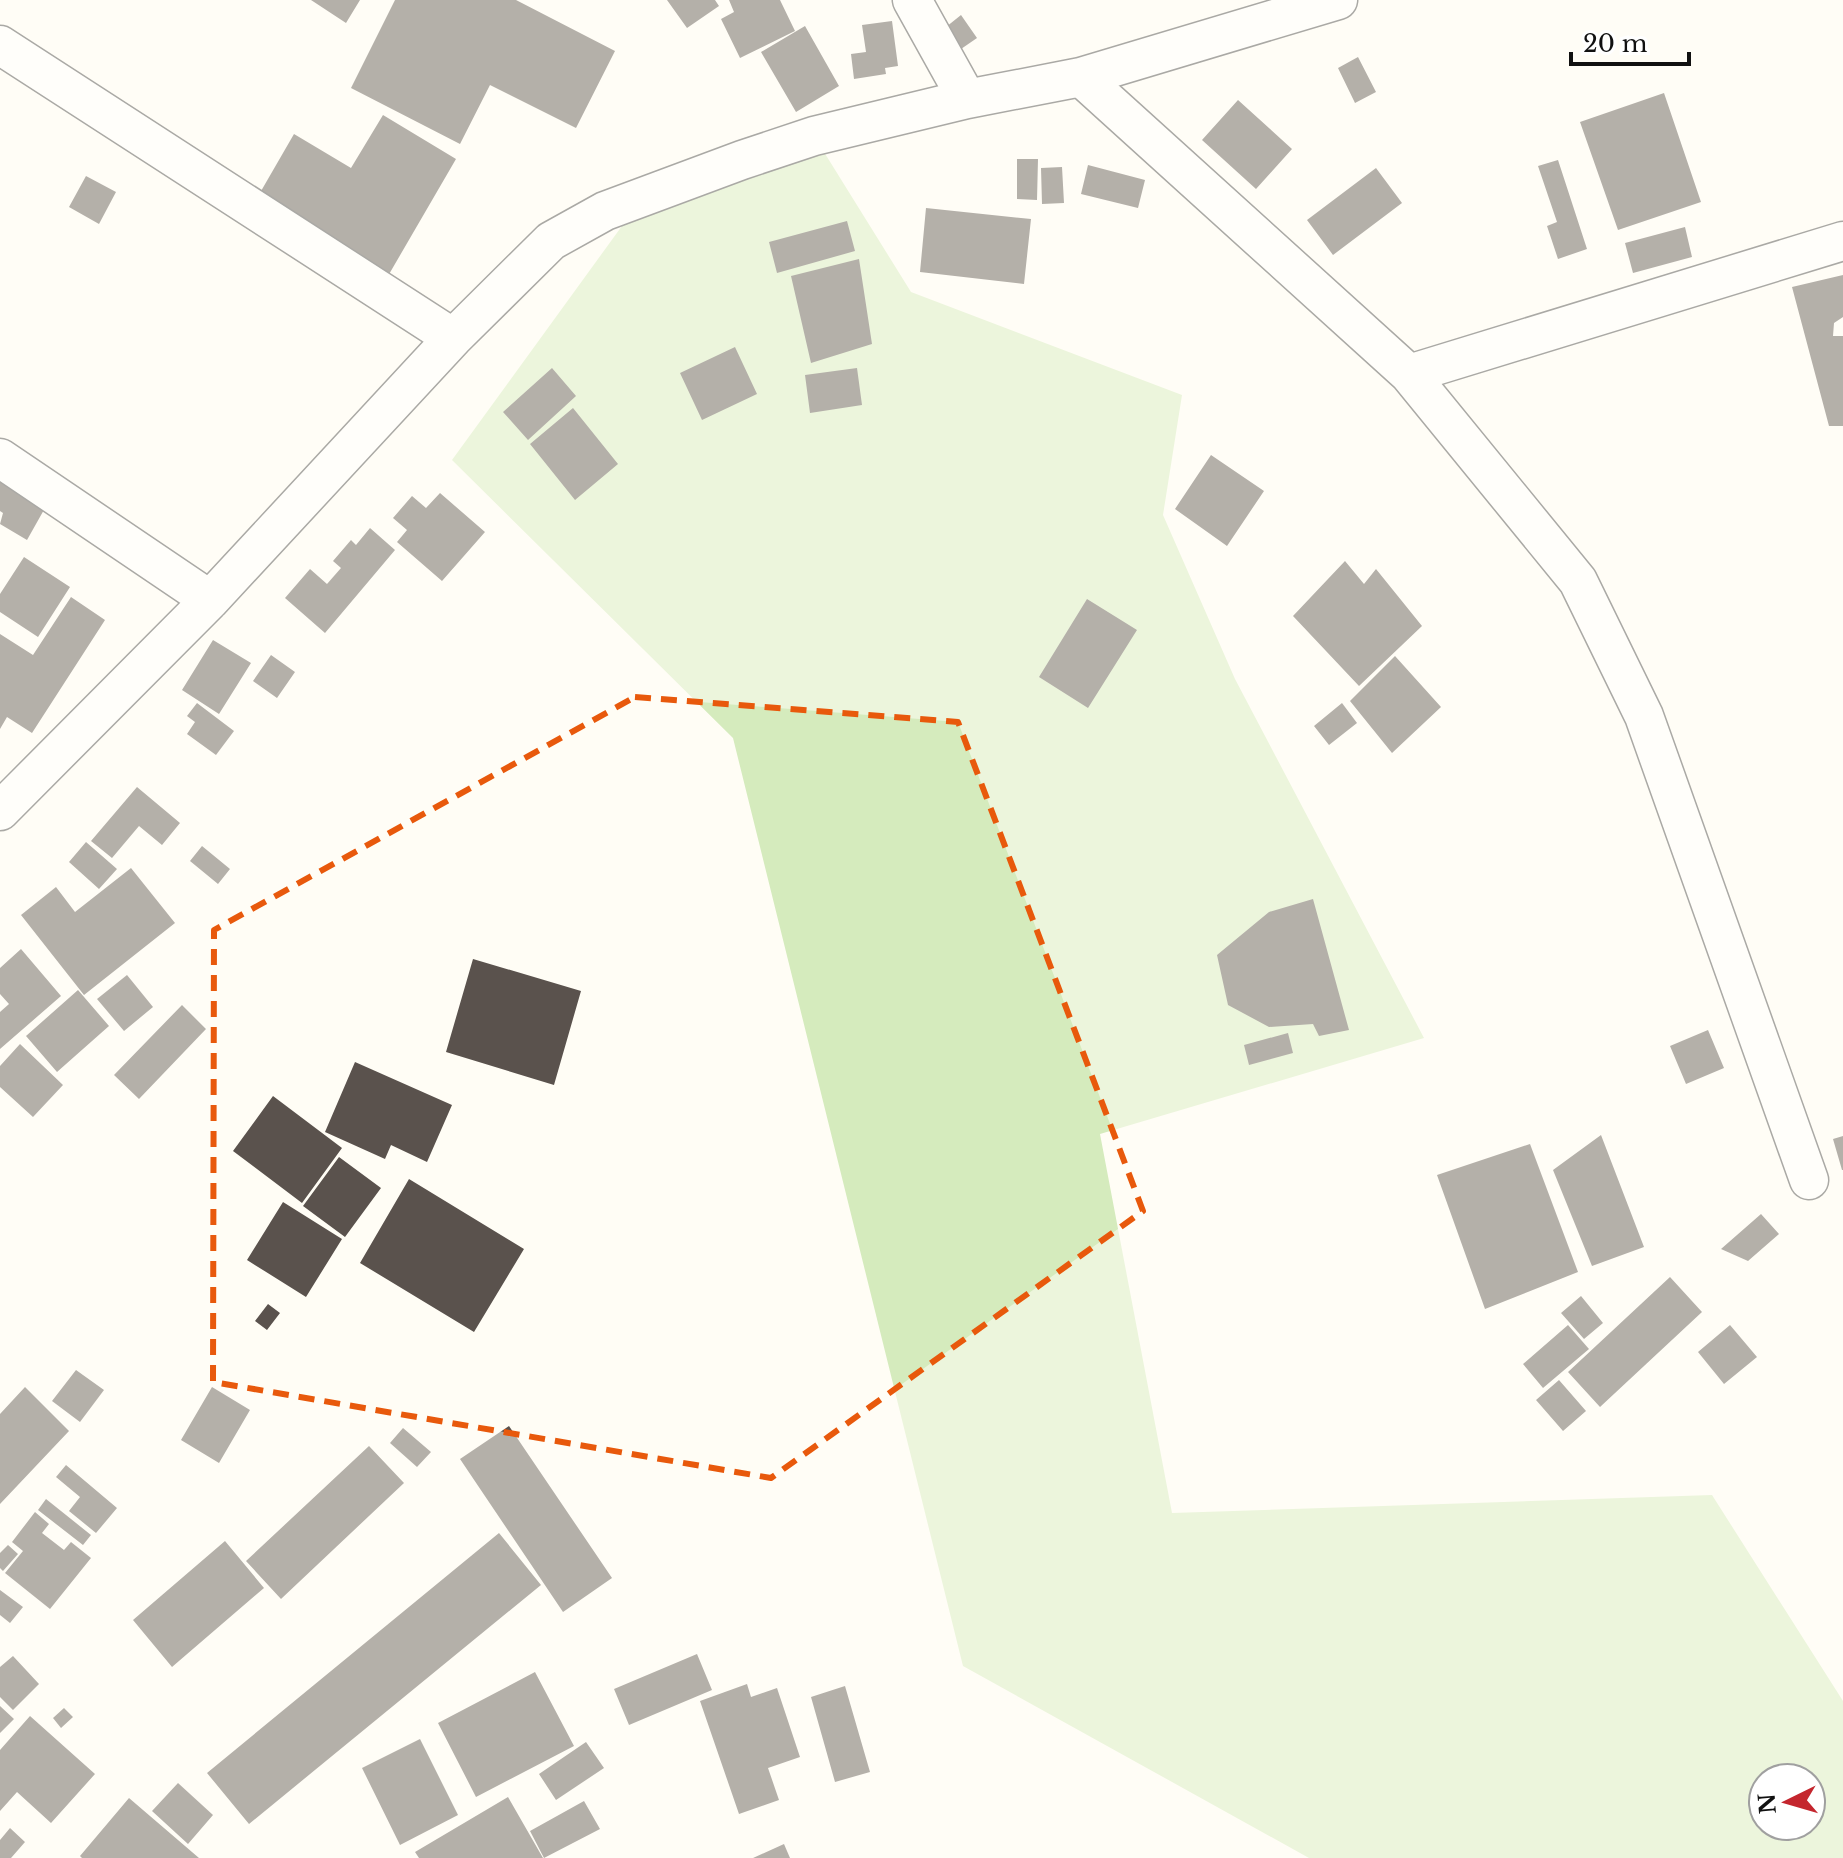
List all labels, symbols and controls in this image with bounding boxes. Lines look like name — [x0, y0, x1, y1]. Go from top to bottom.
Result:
scale bar — [1571, 16, 1689, 66]
text: 20 m — [1583, 29, 1648, 58]
north arrow — [1747, 1762, 1827, 1842]
text: N — [1753, 1792, 1782, 1815]

